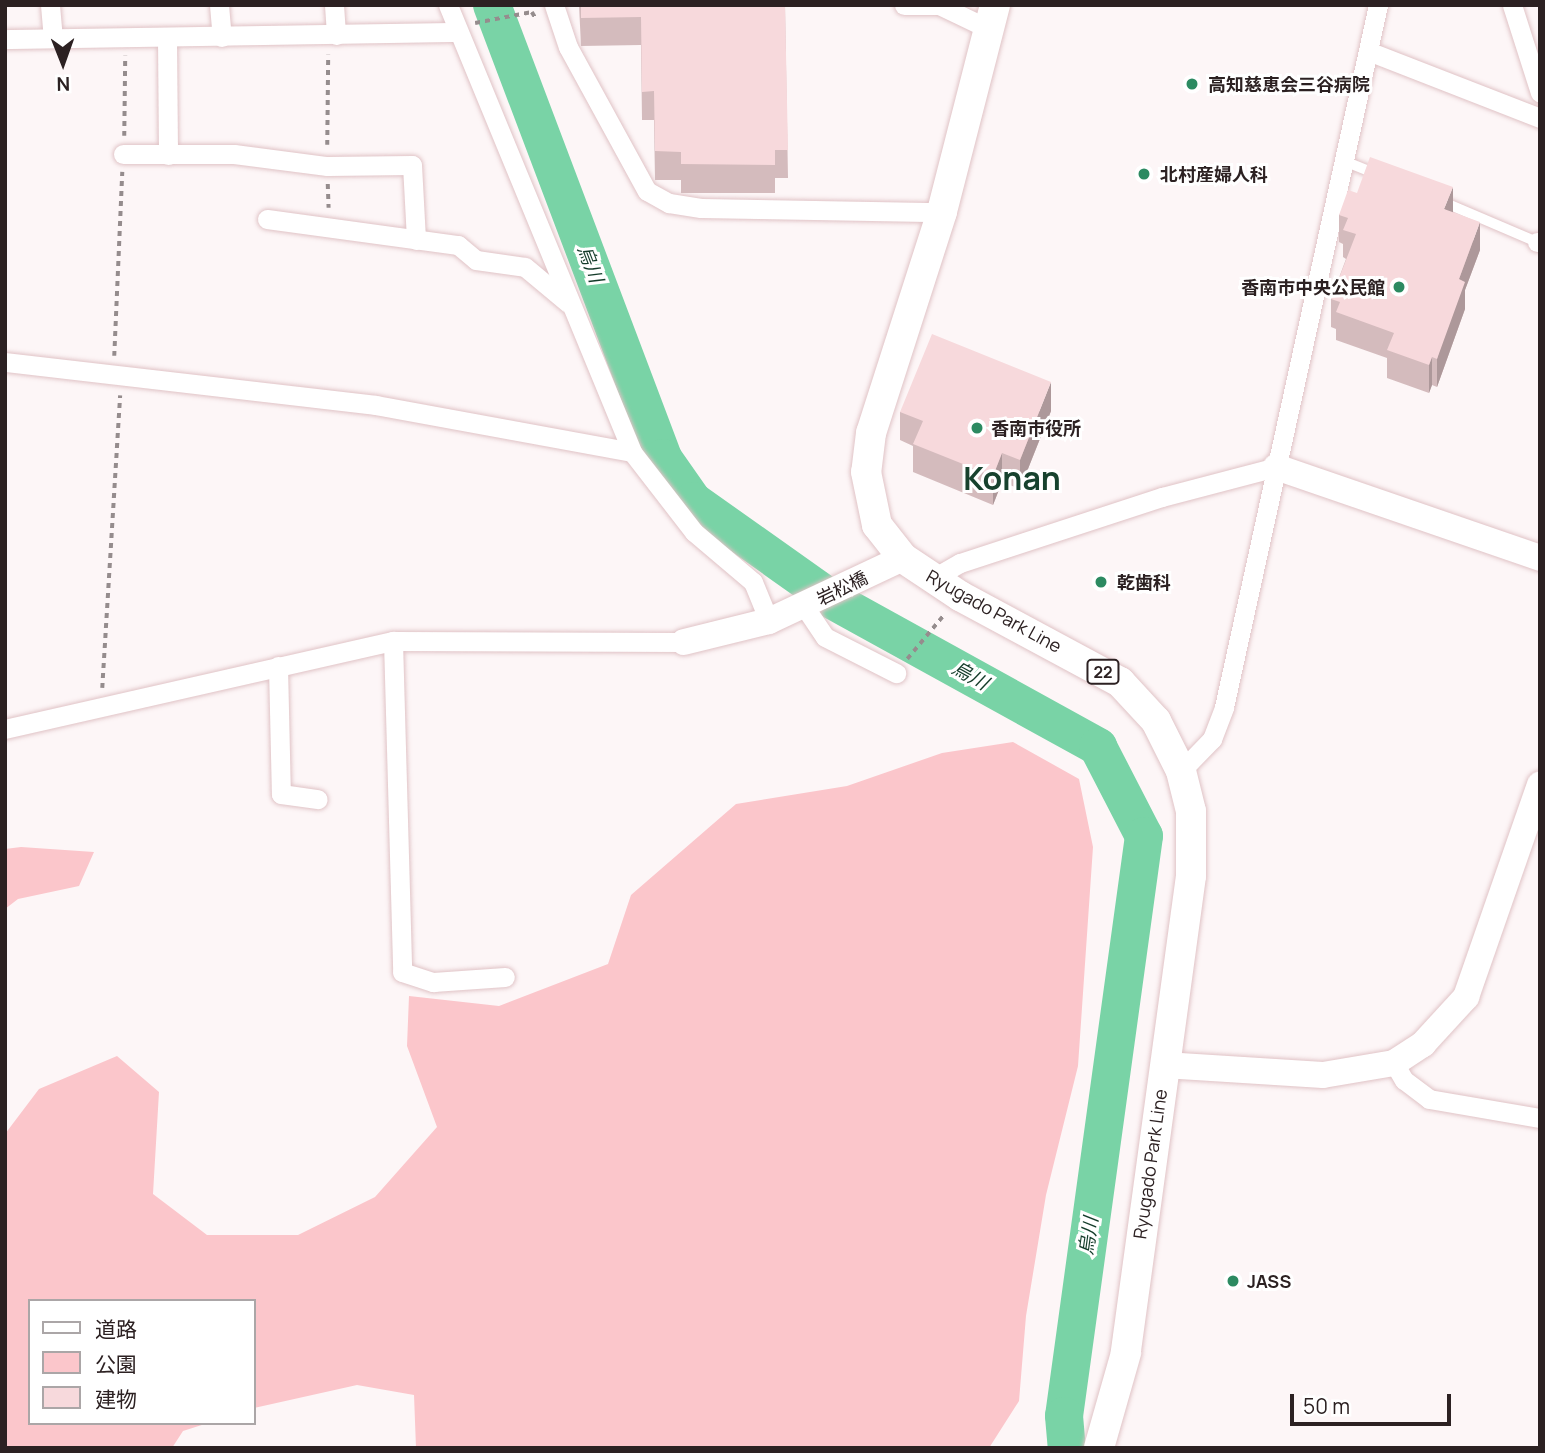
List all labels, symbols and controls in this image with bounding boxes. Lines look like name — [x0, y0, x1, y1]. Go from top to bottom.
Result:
north arrow — [28, 28, 98, 98]
text: N — [56, 71, 70, 97]
place label: 高知慈恵会三谷病院 — [1208, 73, 1370, 95]
marker: 高知慈恵会三谷病院 — [1182, 74, 1202, 94]
place label: 北村産婦人科 — [1160, 163, 1268, 185]
marker: 北村産婦人科 — [1134, 164, 1154, 184]
water label: 烏川 — [573, 242, 607, 286]
place label: 香南市中央公民館 — [1241, 276, 1385, 298]
marker: 香南市中央公民館 — [1391, 279, 1407, 295]
place label: 香南市役所 — [991, 417, 1081, 439]
marker: 香南市役所 — [969, 420, 985, 436]
district label: Konan — [963, 459, 1061, 497]
street label: Ryugado Park Line — [923, 565, 1065, 657]
street label: 岩松橋 — [813, 566, 871, 610]
place label: 乾歯科 — [1117, 571, 1171, 593]
marker: 乾歯科 — [1091, 572, 1111, 592]
water label: 烏川 — [948, 657, 992, 695]
road number: 22 — [1086, 660, 1120, 684]
street label: Ryugado Park Line — [1129, 1088, 1171, 1240]
water label: 烏川 — [1075, 1216, 1103, 1256]
place label: JASS — [1247, 1270, 1291, 1292]
marker: JASS — [1225, 1273, 1241, 1289]
legend — [28, 1299, 256, 1425]
text: 道路 — [95, 1315, 137, 1343]
text: 公園 — [95, 1350, 137, 1378]
scale bar — [1293, 1380, 1454, 1424]
text: 建物 — [95, 1385, 137, 1413]
text: 50 m — [1303, 1392, 1350, 1420]

